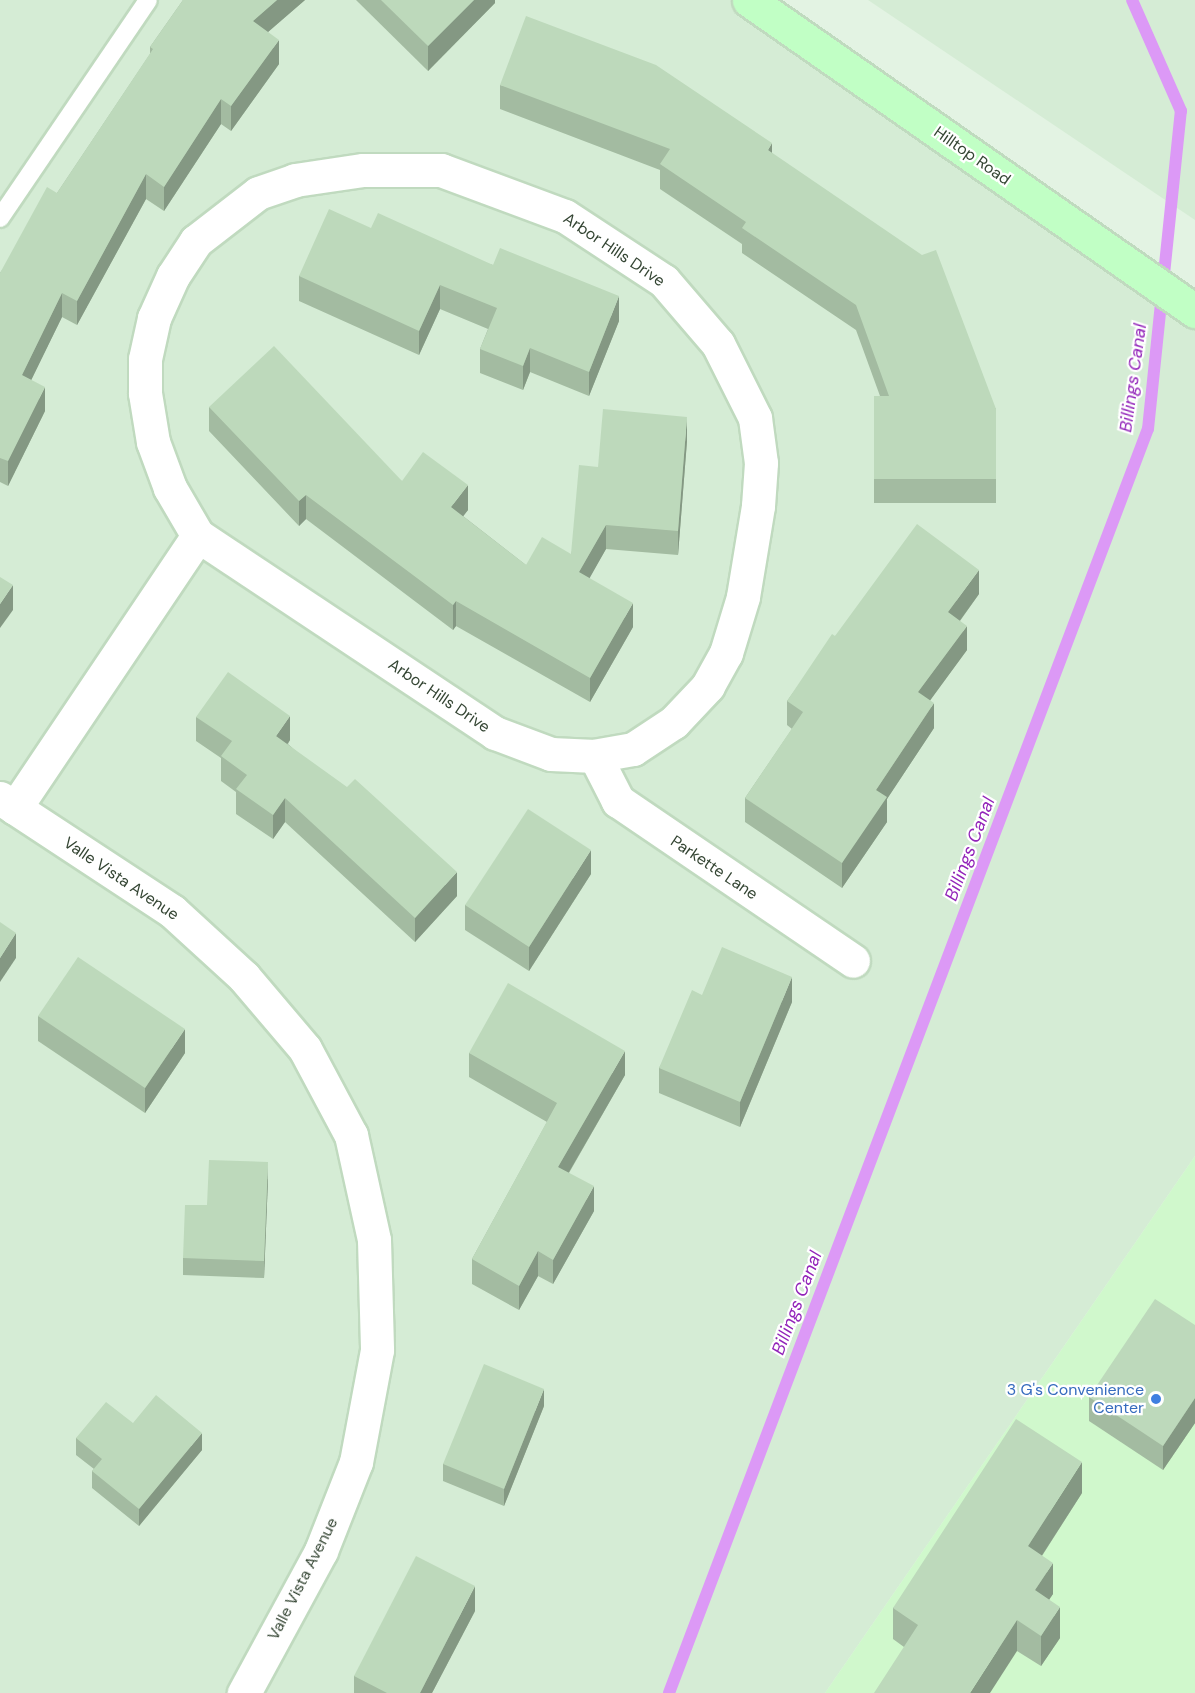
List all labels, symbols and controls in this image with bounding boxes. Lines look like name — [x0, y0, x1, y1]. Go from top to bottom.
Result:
street label: Hilltop Road — [930, 123, 1014, 189]
street label: Arbor Hills Drive — [560, 209, 668, 291]
water label: Billings Canal — [1115, 322, 1151, 434]
street label: Arbor Hills Drive — [385, 655, 493, 737]
water label: Billings Canal — [940, 794, 1000, 904]
street label: Parkette Lane — [667, 832, 761, 904]
street label: Valle Vista Avenue — [60, 833, 182, 925]
water label: Billings Canal — [767, 1248, 827, 1358]
place label: 3 G's Convenience Center — [1007, 1380, 1144, 1418]
marker: 3 G's Convenience Center — [1149, 1392, 1163, 1406]
street label: Valle Vista Avenue — [264, 1515, 342, 1643]

